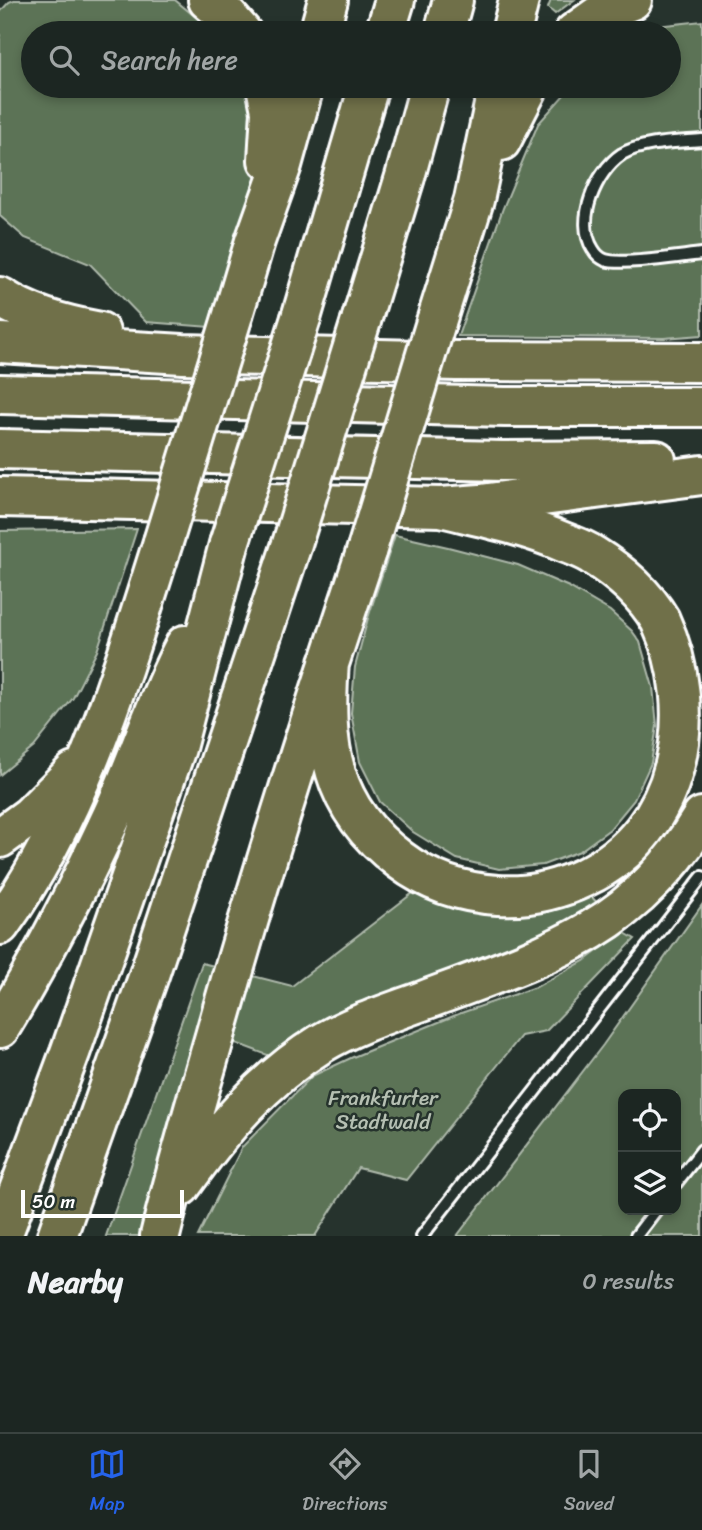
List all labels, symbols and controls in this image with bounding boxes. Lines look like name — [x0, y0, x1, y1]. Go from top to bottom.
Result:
search box — [21, 21, 681, 98]
text: Search here — [101, 37, 238, 83]
icon: search — [45, 41, 83, 79]
park label: Frankfurter Stadtwald — [328, 1079, 439, 1141]
map controls — [618, 1089, 681, 1215]
button: locate — [618, 1089, 681, 1152]
button: layers — [618, 1152, 681, 1215]
text: 50 m — [32, 1185, 75, 1218]
scale bar — [21, 1187, 184, 1219]
text: Nearby — [28, 1255, 123, 1309]
text: 0 results — [582, 1261, 674, 1302]
tab: Map — [88, 1445, 126, 1520]
tab: Directions — [302, 1445, 388, 1520]
tab: Saved — [564, 1445, 614, 1520]

